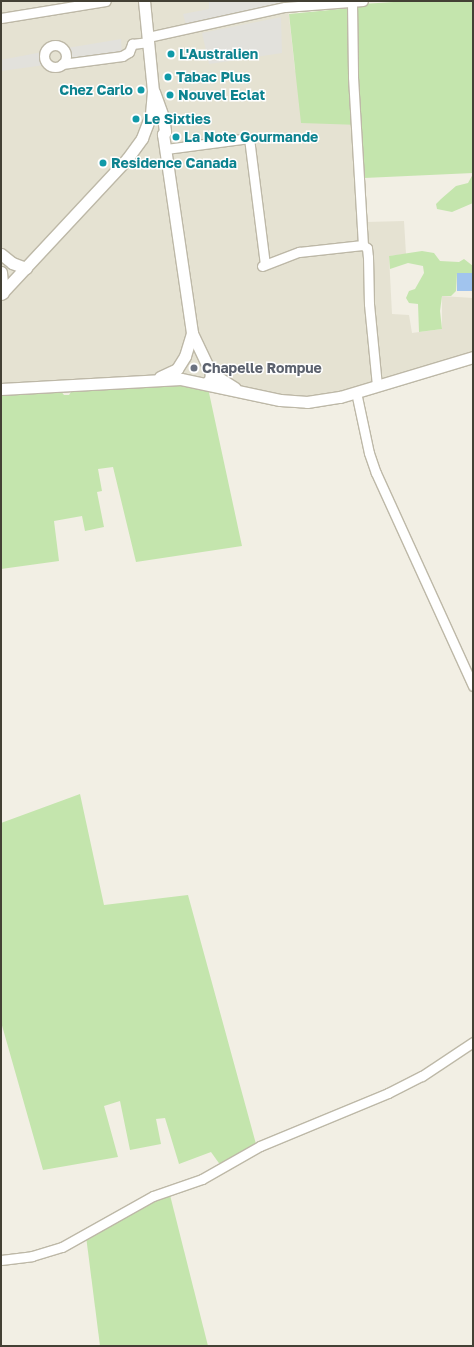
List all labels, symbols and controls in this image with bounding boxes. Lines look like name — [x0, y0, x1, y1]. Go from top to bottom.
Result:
place label: L'Australien — [179, 46, 258, 62]
marker: L'Australien — [166, 49, 176, 59]
place label: Tabac Plus — [176, 69, 251, 85]
marker: Tabac Plus — [163, 72, 173, 82]
place label: Chez Carlo — [59, 82, 133, 98]
marker: Chez Carlo — [136, 85, 146, 95]
place label: Nouvel Eclat — [178, 87, 265, 103]
marker: Nouvel Eclat — [165, 90, 175, 100]
place label: Le Sixties — [144, 111, 211, 127]
marker: Le Sixties — [131, 114, 141, 124]
place label: La Note Gourmande — [184, 129, 318, 145]
marker: La Note Gourmande — [171, 132, 181, 142]
place label: Residence Canada — [111, 155, 237, 171]
marker: Residence Canada — [98, 158, 108, 168]
place label: Chapelle Rompue — [202, 360, 322, 376]
marker: Chapelle Rompue — [189, 363, 199, 373]

